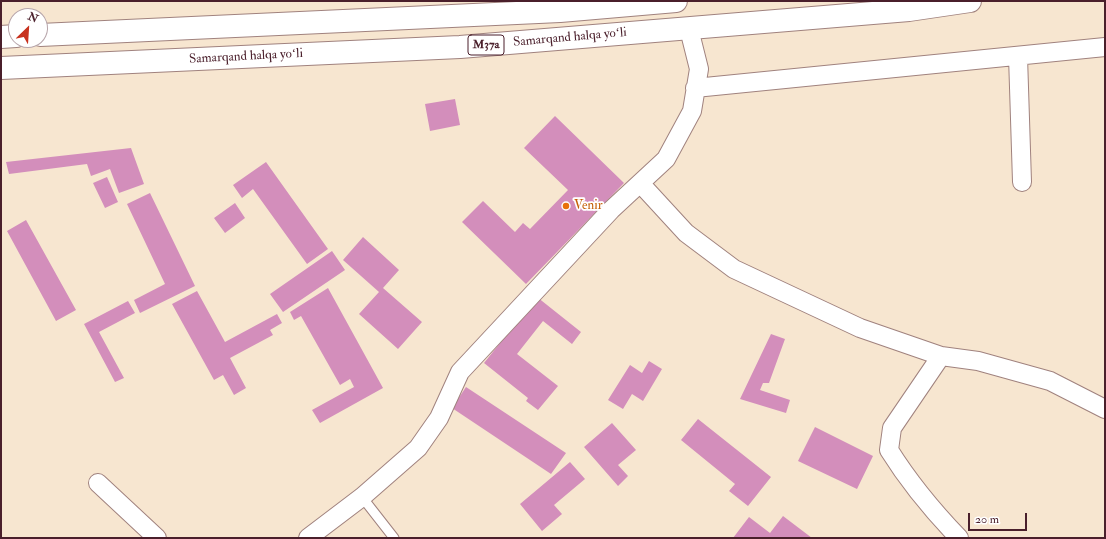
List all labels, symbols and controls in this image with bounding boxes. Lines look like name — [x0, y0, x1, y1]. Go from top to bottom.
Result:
north arrow — [8, 8, 48, 48]
text: N — [26, 10, 40, 26]
street label: Samarqand halqa yoʻli — [513, 25, 627, 51]
road number: M37a — [468, 35, 504, 55]
street label: Samarqand halqa yoʻli — [189, 46, 303, 68]
place label: Venir — [574, 198, 603, 214]
marker: Venir — [561, 201, 571, 211]
scale bar — [970, 505, 1029, 531]
text: 20 m — [975, 512, 999, 527]

